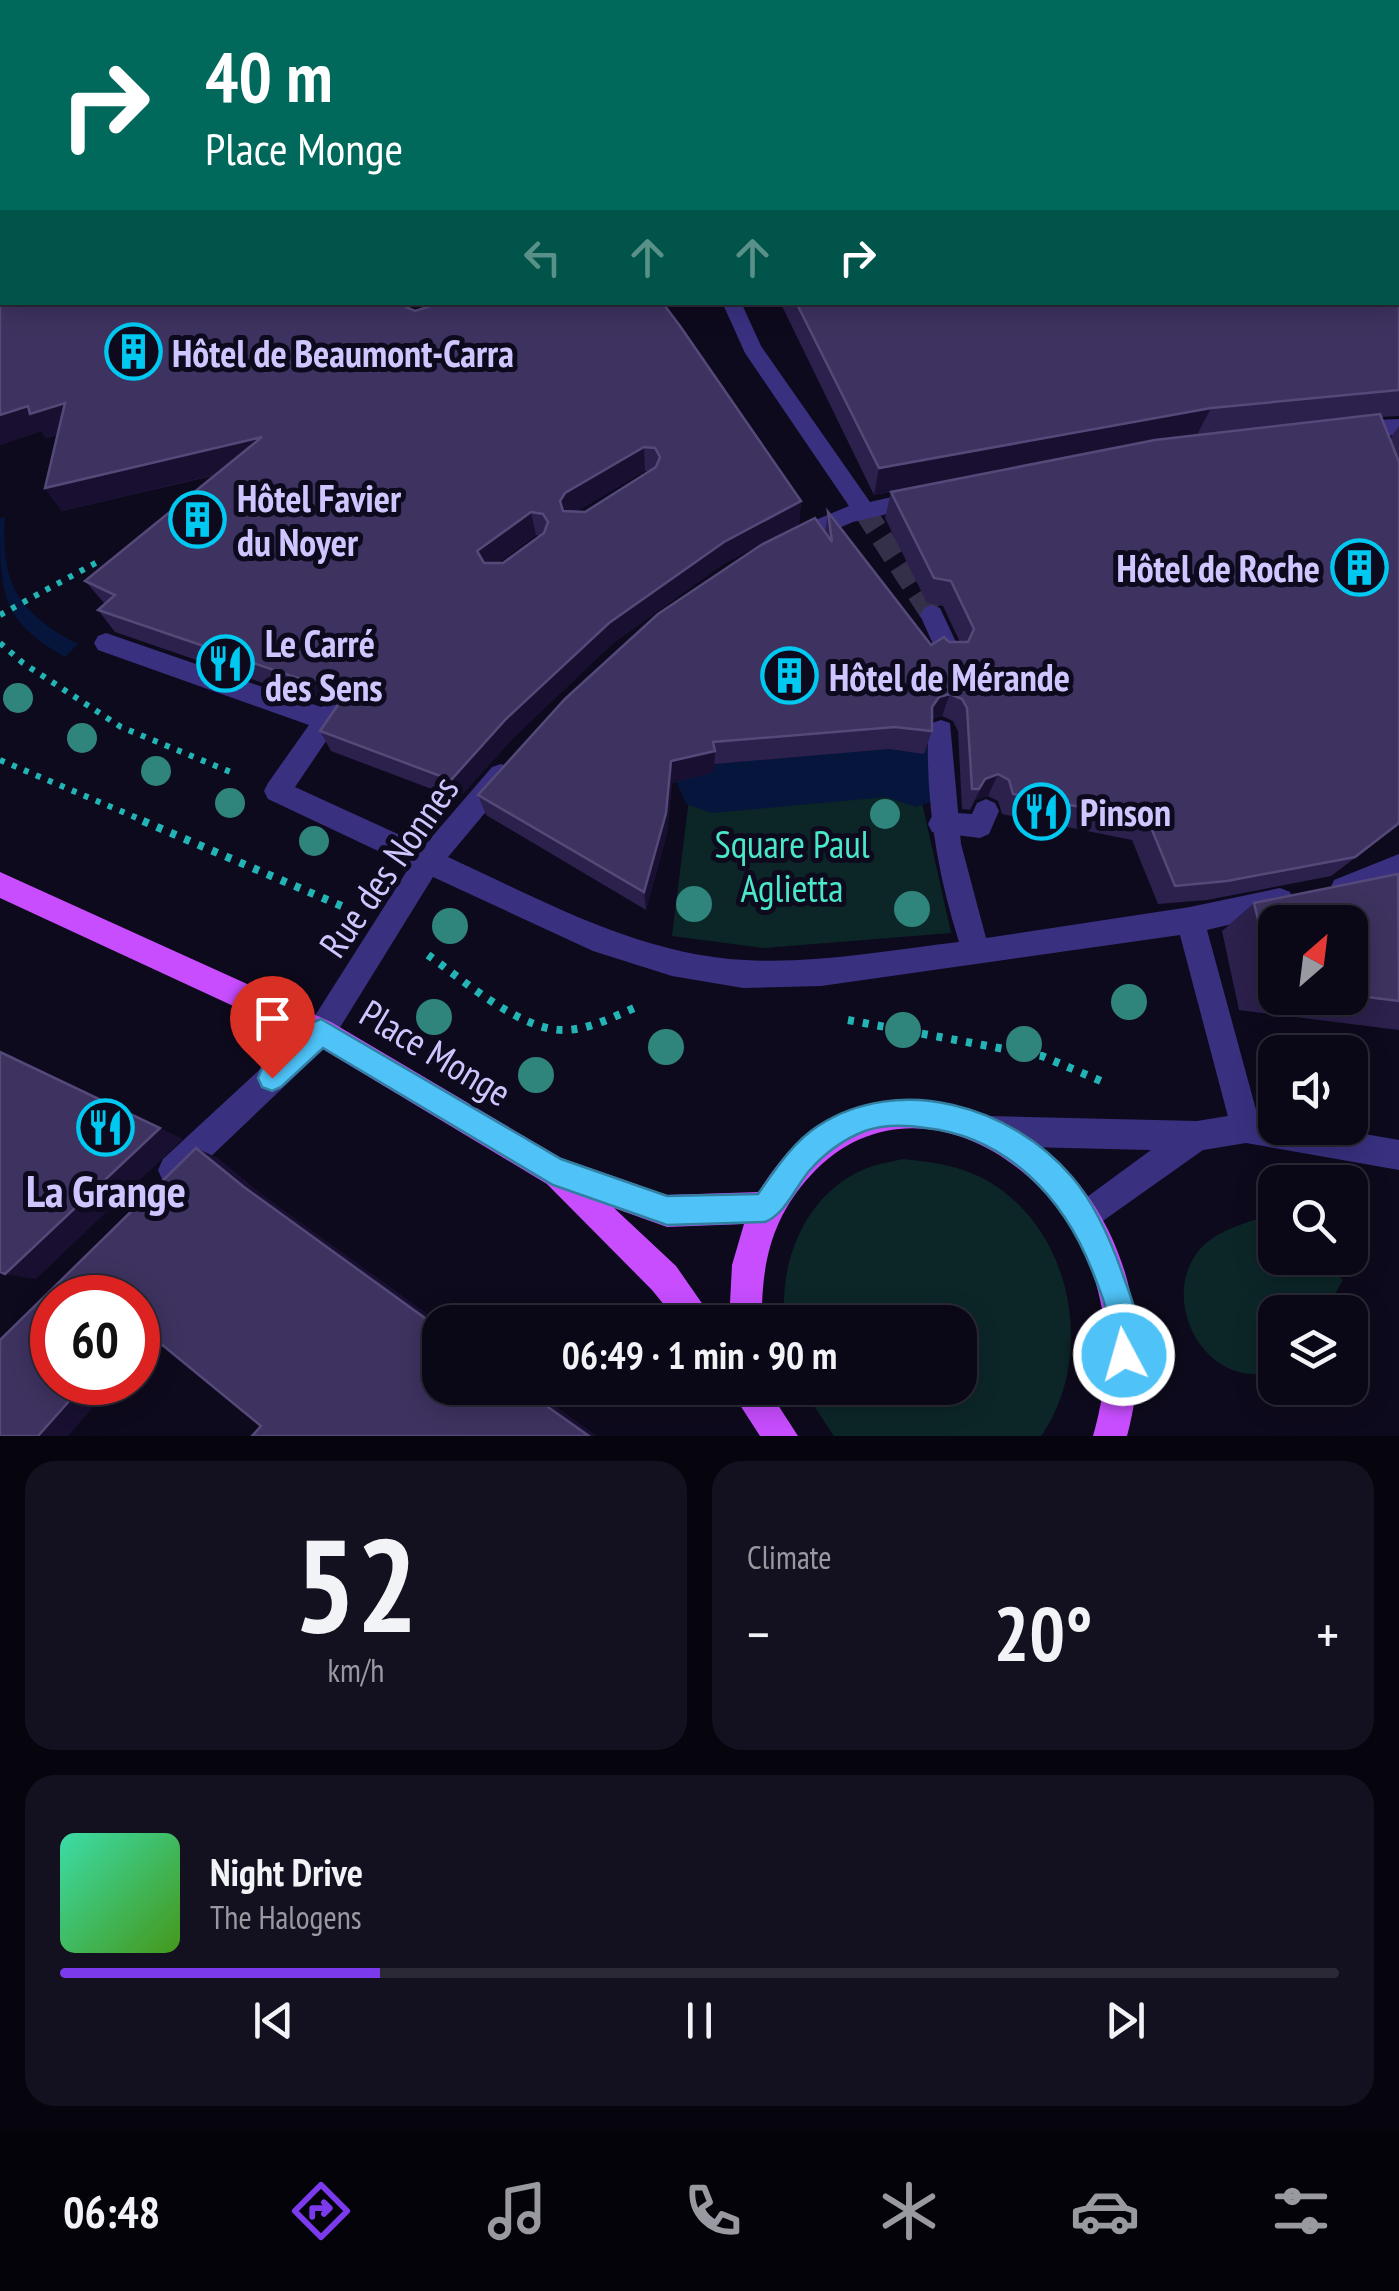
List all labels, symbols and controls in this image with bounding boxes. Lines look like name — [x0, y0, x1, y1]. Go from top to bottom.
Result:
text: 40 m — [205, 31, 333, 121]
icon: right — [40, 40, 170, 170]
text: Place Monge — [205, 119, 403, 177]
icon: left — [515, 230, 570, 285]
icon: ahead — [620, 230, 675, 285]
icon: ahead — [725, 230, 780, 285]
icon: right — [830, 230, 885, 285]
building icon: Hôtel de Beaumont-Carra — [103, 322, 163, 382]
place label: Hôtel de Beaumont-Carra — [172, 328, 514, 377]
place label: Hôtel Favier du Noyer — [237, 473, 402, 566]
building icon: Hôtel Favier du Noyer — [168, 489, 228, 549]
building icon: Hôtel de Roche — [1329, 537, 1389, 597]
place label: Hôtel de Roche — [1116, 543, 1320, 592]
place label: Le Carré des Sens — [265, 618, 383, 711]
restaurant icon: Le Carré des Sens — [196, 634, 256, 694]
building icon: Hôtel de Mérande — [760, 646, 820, 706]
place label: Hôtel de Mérande — [829, 652, 1070, 701]
street label: Rue des Nonnes — [308, 766, 468, 966]
restaurant icon: Pinson — [1011, 781, 1071, 841]
place label: Pinson — [1080, 787, 1171, 836]
park label: Square Paul Aglietta — [714, 819, 870, 912]
north arrow — [1258, 905, 1368, 1015]
map controls — [1258, 905, 1368, 1405]
pin — [230, 976, 315, 1079]
street label: Place Monge — [352, 988, 520, 1116]
icon: arrive — [245, 991, 300, 1046]
button: sound — [1258, 1035, 1368, 1145]
restaurant icon: La Grange — [76, 1098, 136, 1158]
place label: La Grange — [26, 1161, 186, 1219]
button: search — [1258, 1165, 1368, 1275]
speed limit sign: 60 — [30, 1275, 160, 1405]
button: layers — [1258, 1295, 1368, 1405]
position arrow — [1072, 1303, 1176, 1407]
text: 06:49 · 1 min · 90 m — [562, 1330, 837, 1379]
text: 52 — [294, 1500, 418, 1668]
text: Climate — [747, 1536, 831, 1578]
text: 20° — [993, 1585, 1093, 1682]
text: − — [747, 1598, 770, 1669]
text: + — [1316, 1598, 1339, 1669]
text: km/h — [328, 1649, 384, 1691]
text: Night Drive — [210, 1847, 363, 1896]
text: The Halogens — [210, 1896, 362, 1938]
icon: previous — [246, 1993, 301, 2048]
icon: pause — [672, 1993, 727, 2048]
icon: next — [1098, 1993, 1153, 2048]
icon: directions — [286, 2176, 356, 2246]
icon: music — [482, 2176, 552, 2246]
icon: phone — [678, 2176, 748, 2246]
icon: climate — [874, 2176, 944, 2246]
icon: car — [1070, 2176, 1140, 2246]
icon: filters — [1266, 2176, 1336, 2246]
text: 06:48 — [63, 2182, 160, 2240]

